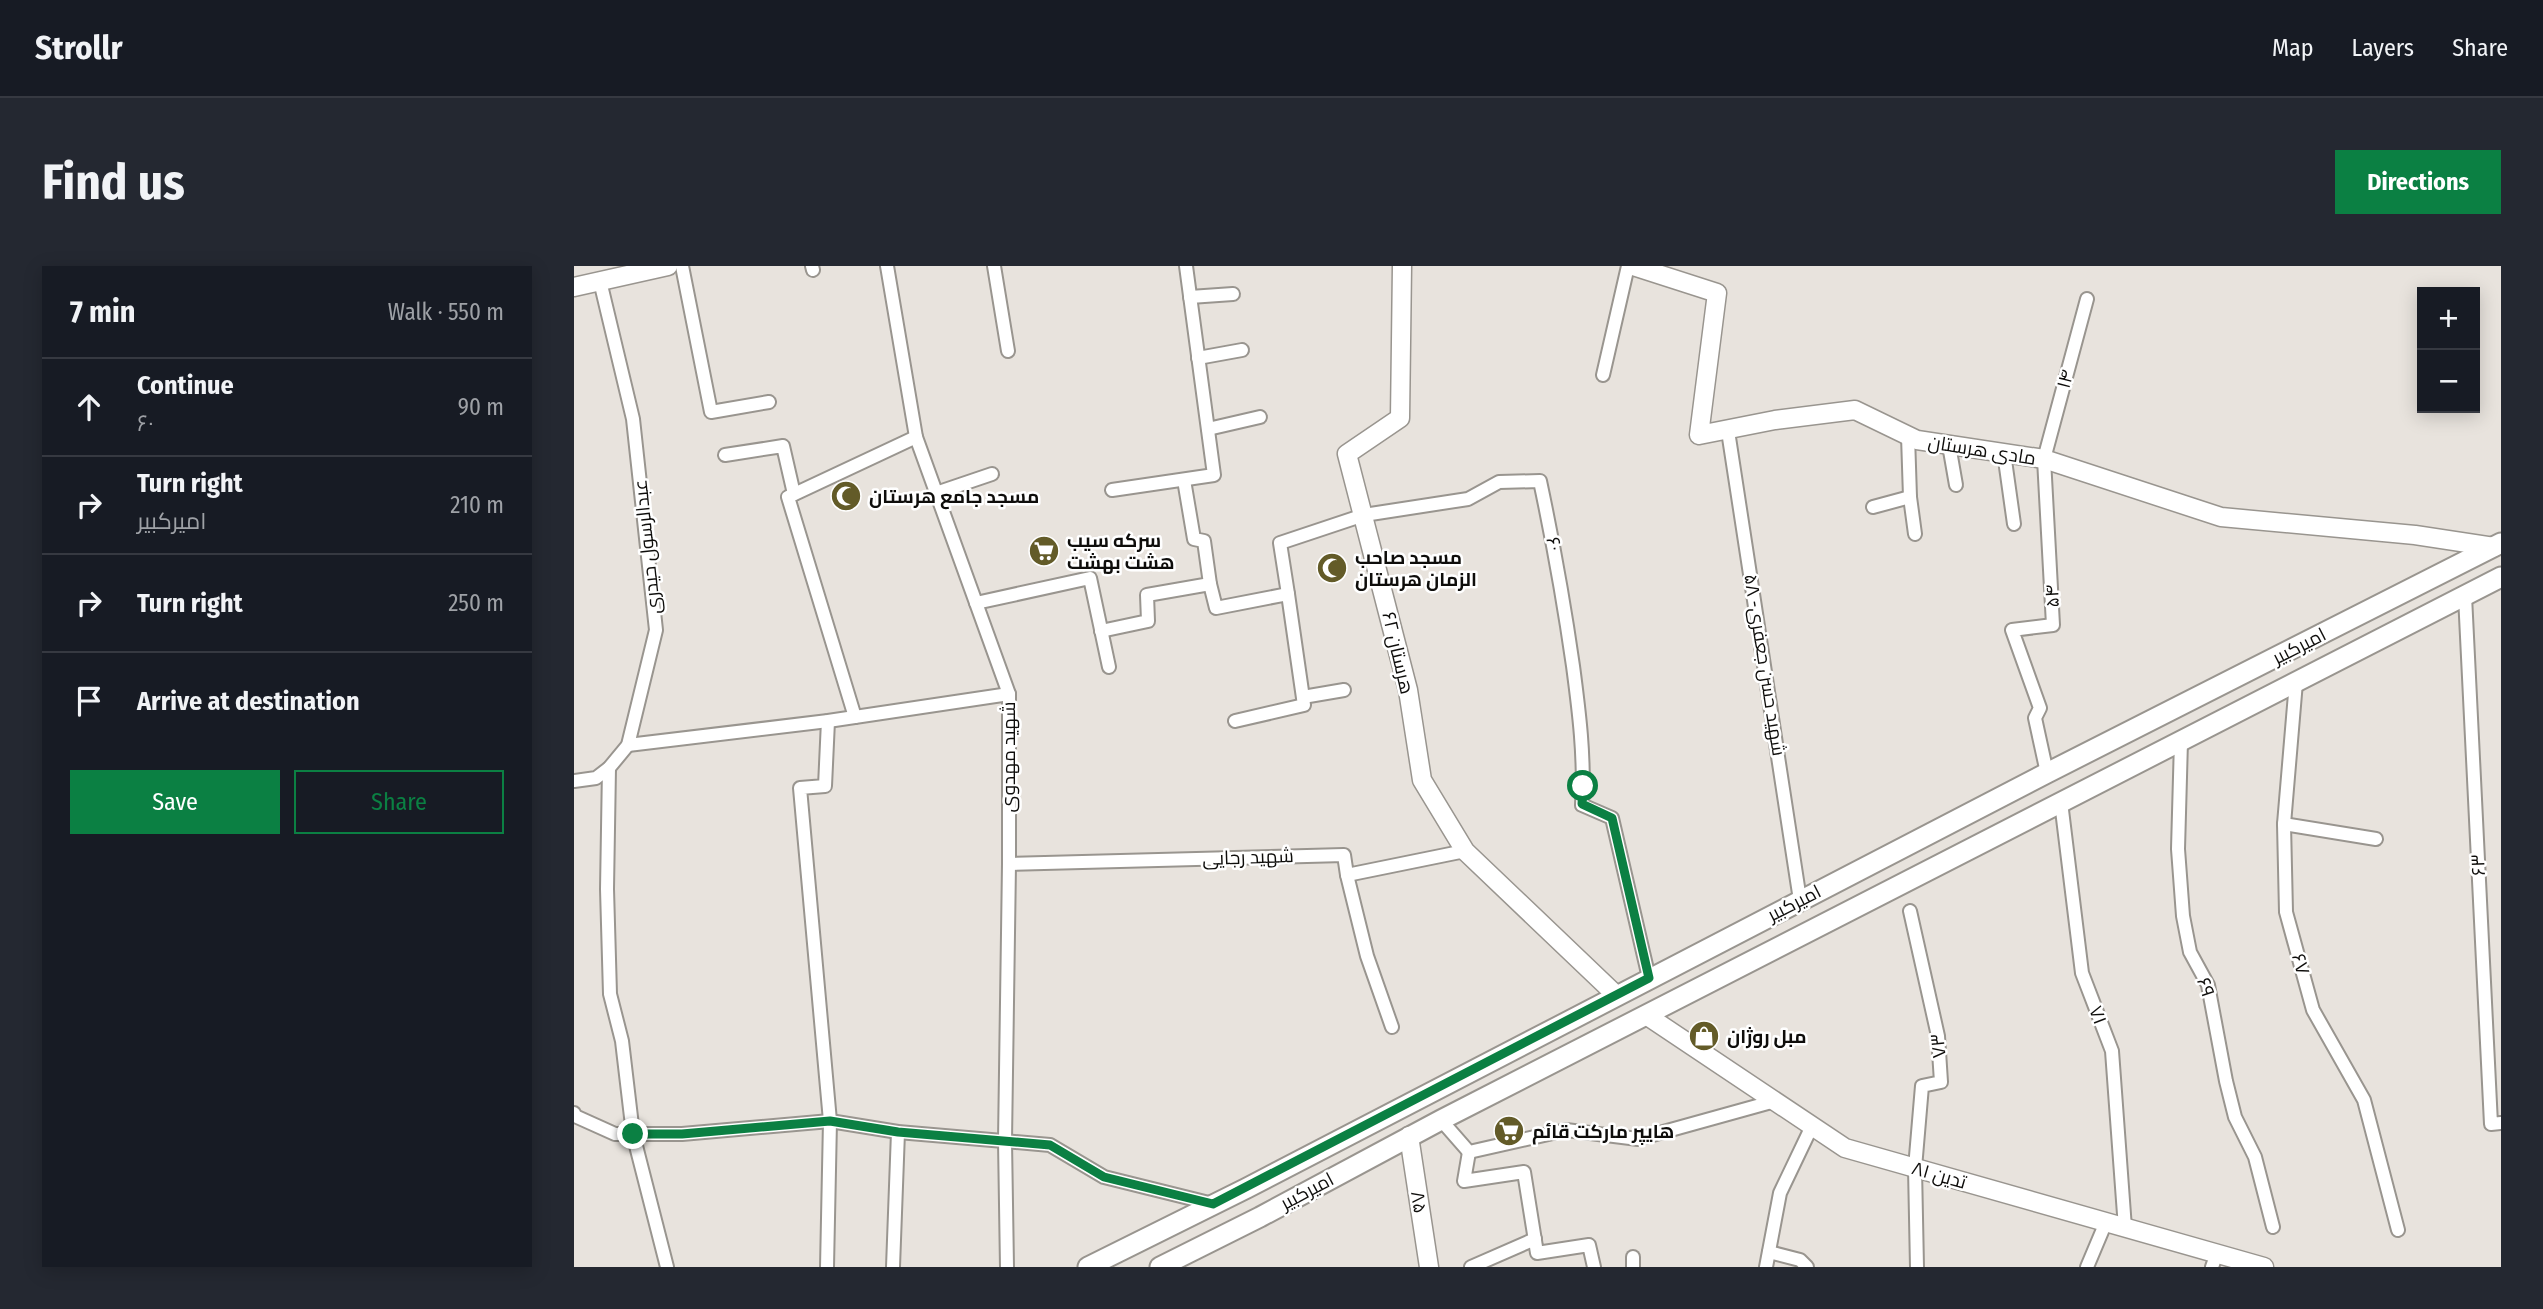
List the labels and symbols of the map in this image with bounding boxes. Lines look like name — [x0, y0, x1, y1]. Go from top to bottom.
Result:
street label: ۱۴ — [2051, 367, 2079, 391]
street label: مادی هرستان — [1926, 430, 2038, 470]
street label: عبدالرسول حیدری — [628, 479, 666, 615]
mosque icon: مسجد جامع هرستان — [829, 479, 863, 513]
place label: مسجد جامع هرستان — [869, 485, 1039, 510]
place label: سرکه سیب هشت بهشت — [1067, 529, 1175, 574]
supermarket icon: سرکه سیب هشت بهشت — [1027, 534, 1061, 568]
street label: ۶۰ — [1541, 535, 1567, 553]
place label: مسجد صاحب الزمان هرستان — [1355, 546, 1477, 591]
mosque icon: مسجد صاحب الزمان هرستان — [1315, 551, 1349, 585]
street label: شهید حسن جعفری- ۵۸ — [1739, 572, 1791, 758]
street label: ۵۴ — [2040, 584, 2064, 608]
street label: هرستان ۶۲ — [1377, 610, 1419, 696]
street label: امیرکبیر — [2267, 623, 2330, 670]
street label: شهید مهدوی — [997, 702, 1020, 812]
route start — [1567, 770, 1598, 801]
street label: شهید رجایی — [1202, 844, 1294, 870]
street label: ۶۳ — [2466, 853, 2490, 877]
street label: امیرکبیر — [1762, 880, 1825, 927]
street label: ۶۷ — [2287, 951, 2315, 977]
street label: ۶۹ — [2192, 974, 2220, 1000]
street label: ۷۱ — [2084, 1003, 2112, 1027]
shop icon: مبل روژان — [1687, 1019, 1721, 1053]
place label: مبل روژان — [1727, 1025, 1807, 1049]
street label: ۷۳ — [1925, 1033, 1951, 1059]
supermarket icon: هایپر مارکت قائم — [1492, 1114, 1526, 1148]
route end — [617, 1118, 648, 1149]
place label: هایپر مارکت قائم — [1532, 1120, 1674, 1145]
street label: تدین ۸۱ — [1909, 1156, 1969, 1194]
street label: امیرکبیر — [1275, 1167, 1338, 1215]
street label: ۸۵ — [1406, 1189, 1432, 1215]

